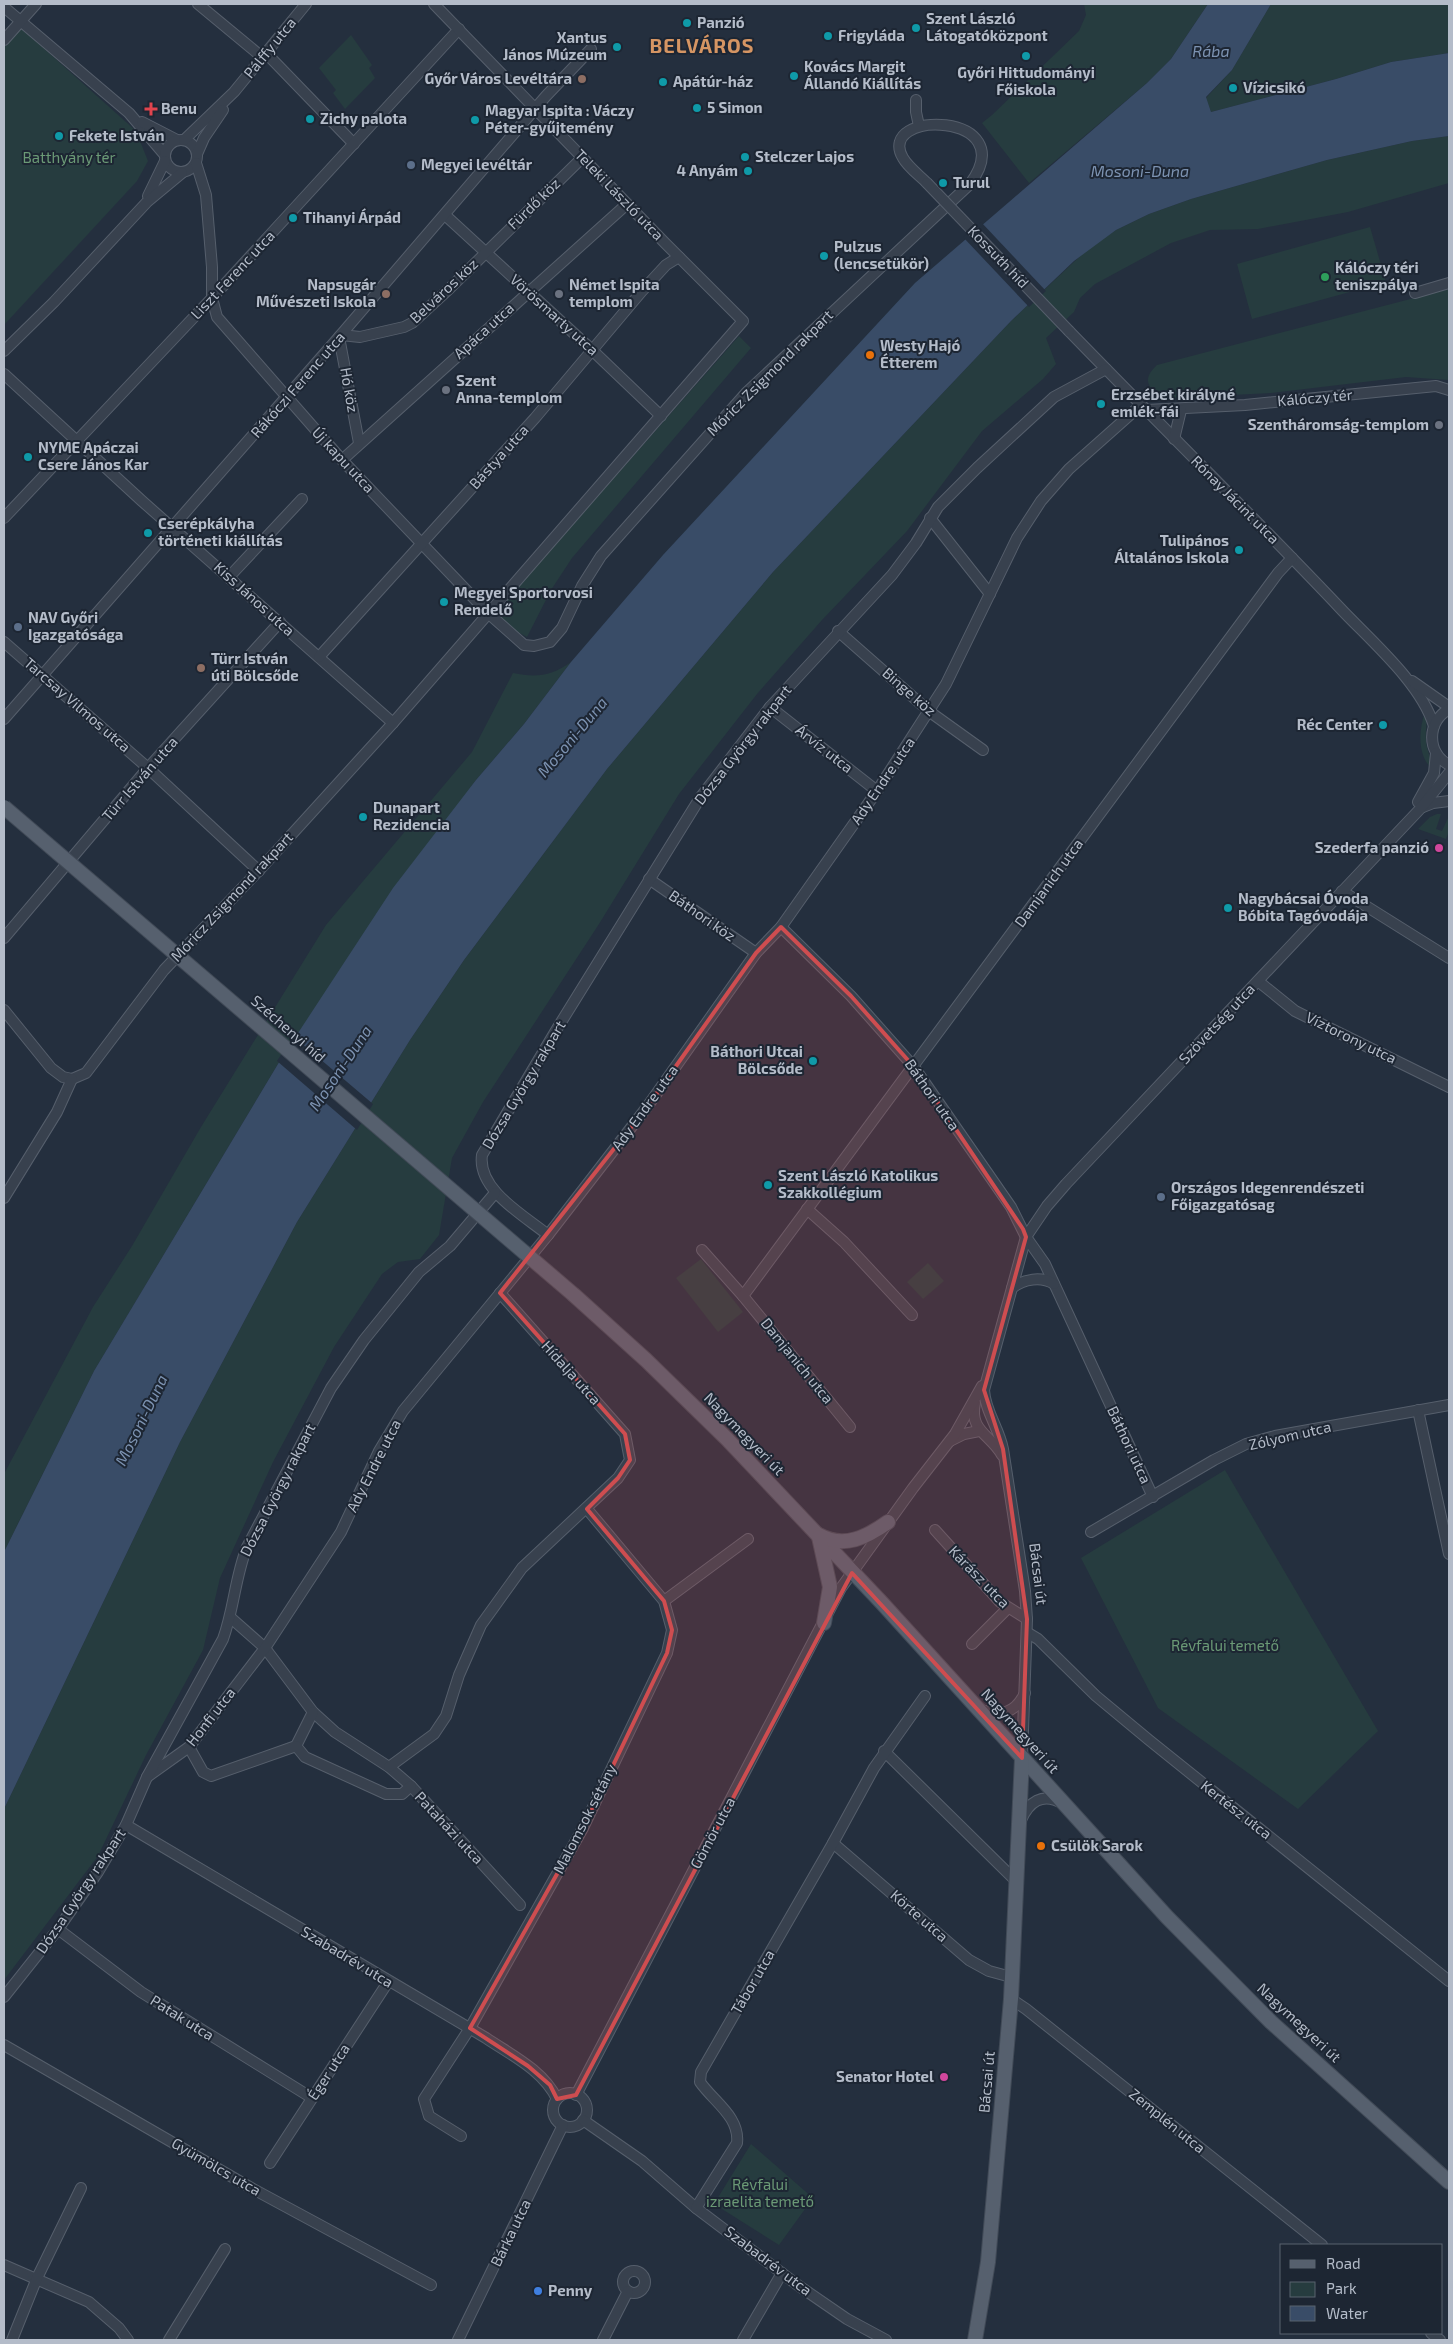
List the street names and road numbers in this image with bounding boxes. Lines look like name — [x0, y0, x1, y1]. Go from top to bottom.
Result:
street label: Pálffy utca — [239, 13, 299, 81]
street label: Teleki László utca — [572, 145, 668, 244]
street label: Fürdő köz — [503, 174, 563, 233]
street label: Kossuth híd — [965, 221, 1033, 291]
street label: Liszt Ferenc utca — [187, 226, 278, 322]
street label: Belváros köz — [406, 254, 481, 326]
street label: Vörösmarty utca — [507, 270, 603, 359]
street label: Apáca utca — [449, 298, 517, 362]
street label: Móricz Zsigmond rakpart — [703, 305, 836, 439]
street label: Rákóczi Ferenc utca — [246, 328, 348, 441]
street label: Hó köz — [337, 366, 363, 414]
street label: Kálóczy tér — [1277, 385, 1353, 409]
street label: Bástya utca — [465, 421, 532, 492]
street label: Új kapu utca — [308, 423, 379, 497]
street label: Rónay Jácint utca — [1188, 451, 1284, 547]
street label: Kiss János utca — [211, 557, 299, 639]
street label: Tarcsay Vilmos utca — [21, 653, 134, 755]
street label: Binge köz — [879, 663, 940, 719]
street label: Dózsa György rakpart — [690, 681, 795, 808]
street label: Árvíz utca — [792, 720, 857, 776]
street label: Türr István utca — [98, 732, 181, 824]
street label: Ady Endre utca — [846, 733, 918, 828]
street label: Móricz Zsigmond rakpart — [166, 828, 296, 965]
street label: Damjanich utca — [1010, 835, 1087, 931]
street label: Báthori köz — [666, 886, 739, 945]
street label: Szövetség utca — [1174, 979, 1258, 1067]
street label: Széchenyi híd — [248, 991, 330, 1066]
street label: Víztorony utca — [1303, 1007, 1400, 1067]
street label: Dózsa György rakpart — [478, 1017, 569, 1152]
street label: Báthori utca — [902, 1055, 964, 1134]
street label: Ady Endre utca — [607, 1061, 681, 1154]
street label: Damjanich utca — [757, 1314, 838, 1407]
street label: Hídalja utca — [537, 1337, 605, 1409]
street label: Nagymegyeri út — [701, 1388, 789, 1479]
street label: Báthori utca — [1104, 1403, 1156, 1486]
street label: Ady Endre utca — [342, 1416, 404, 1515]
street label: Zólyom utca — [1247, 1417, 1333, 1453]
street label: Dózsa György rakpart — [236, 1420, 319, 1559]
street label: Kárász utca — [946, 1541, 1014, 1611]
street label: Bácsai út — [1026, 1542, 1052, 1606]
street label: Honfi utca — [182, 1683, 239, 1749]
street label: Nagymegyeri út — [978, 1684, 1064, 1777]
street label: Malomsok sétány — [549, 1761, 620, 1876]
street label: Kertész utca — [1198, 1776, 1276, 1842]
street label: Pataházi utca — [412, 1787, 488, 1867]
street label: Gömör utca — [686, 1794, 738, 1871]
street label: Dózsa György rakpart — [32, 1824, 129, 1956]
street label: Körte utca — [887, 1885, 952, 1945]
street label: Szabadrév utca — [298, 1922, 397, 1991]
street label: Tábor utca — [726, 1946, 778, 2017]
street label: Nagymegyeri út — [1254, 1979, 1345, 2066]
street label: Patak utca — [147, 1991, 218, 2044]
street label: Éger utca — [303, 2040, 353, 2103]
street label: Bácsai út — [974, 2050, 998, 2114]
street label: Zemplén utca — [1126, 2084, 1209, 2156]
street label: Gyümölcs utca — [169, 2133, 264, 2199]
street label: Bárka utca — [486, 2196, 534, 2269]
street label: Szabadrév utca — [722, 2222, 816, 2299]

